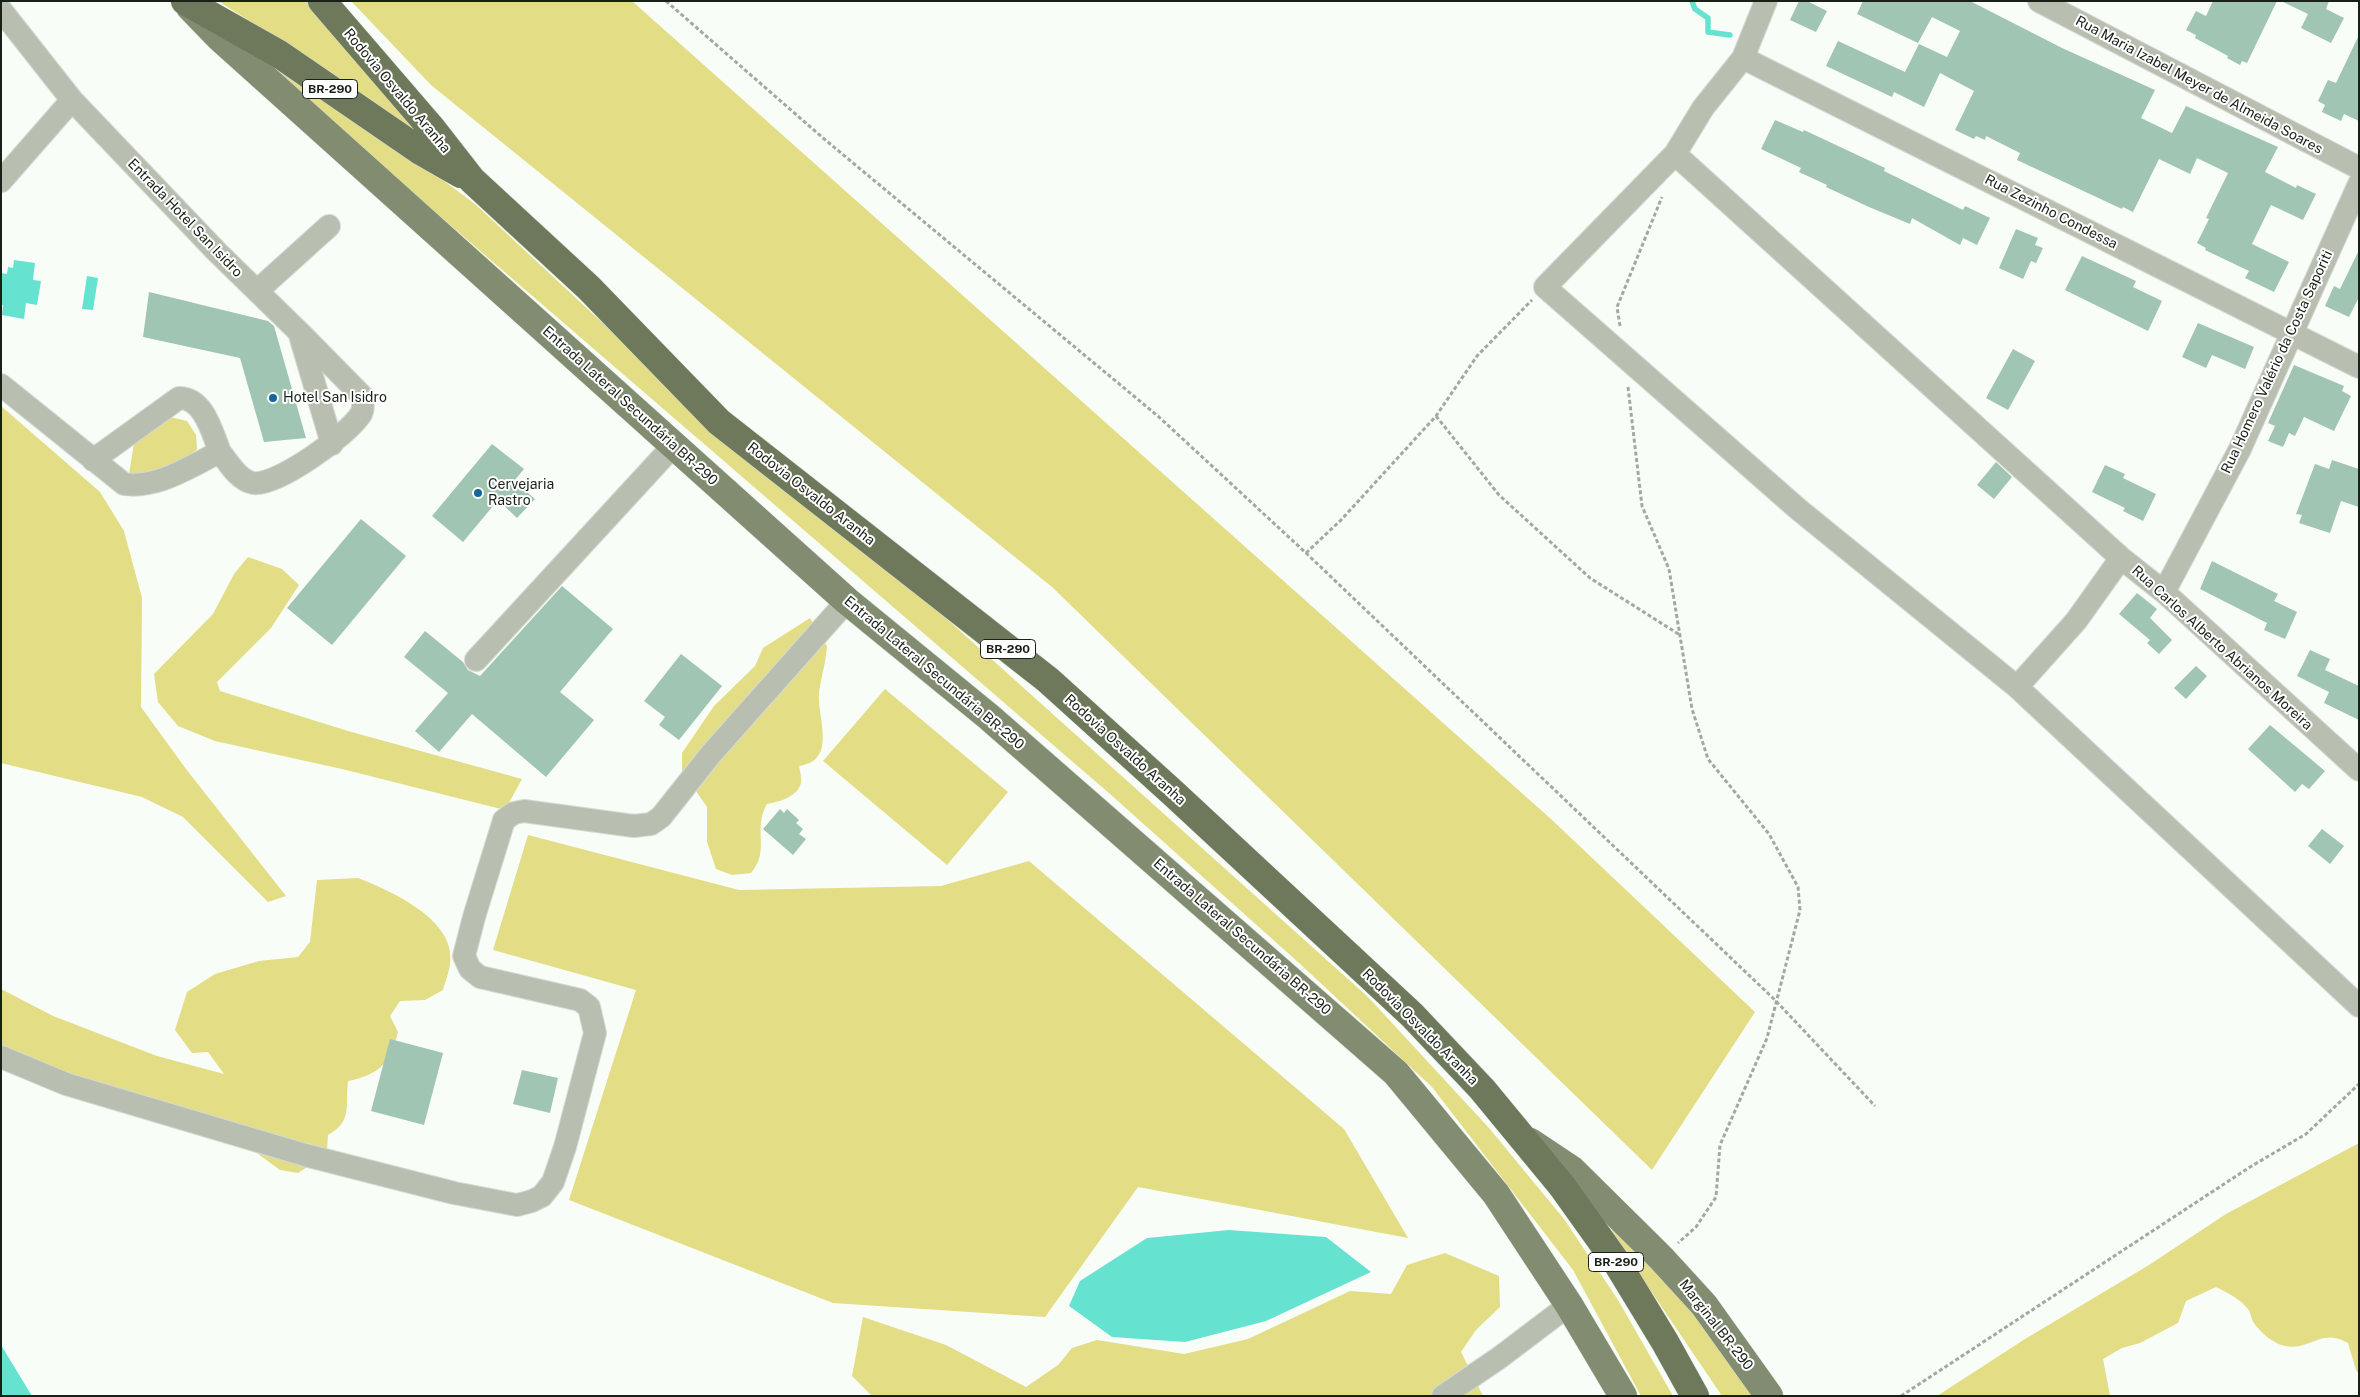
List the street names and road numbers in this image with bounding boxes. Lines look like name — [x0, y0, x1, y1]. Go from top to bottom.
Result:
street label: Rua Maria Izabel Meyer de Almeida Soares — [2073, 12, 2325, 158]
street label: Rodovia Osvaldo Aranha — [340, 25, 454, 157]
road number: BR-290 — [302, 80, 358, 98]
street label: Entrada Hotel San Isidro — [124, 155, 246, 281]
street label: Rua Zezinho Condessa — [1982, 171, 2120, 253]
street label: Rua Homero Valério da Costa Saporiti — [2218, 248, 2336, 476]
street label: Entrada Lateral Secundária BR-290 — [539, 323, 721, 489]
street label: Rodovia Osvaldo Aranha — [744, 439, 878, 549]
street label: Rua Carlos Alberto Abrianos Moreira — [2128, 562, 2316, 734]
street label: Entrada Lateral Secundária BR-290 — [841, 593, 1027, 753]
road number: BR-290 — [980, 640, 1036, 659]
street label: Rodovia Osvaldo Aranha — [1061, 691, 1189, 809]
street label: Entrada Lateral Secundária BR-290 — [1150, 855, 1334, 1019]
street label: Rodovia Osvaldo Aranha — [1358, 965, 1482, 1089]
road number: BR-290 — [1588, 1252, 1644, 1272]
street label: Marginal BR-290 — [1675, 1276, 1757, 1374]

